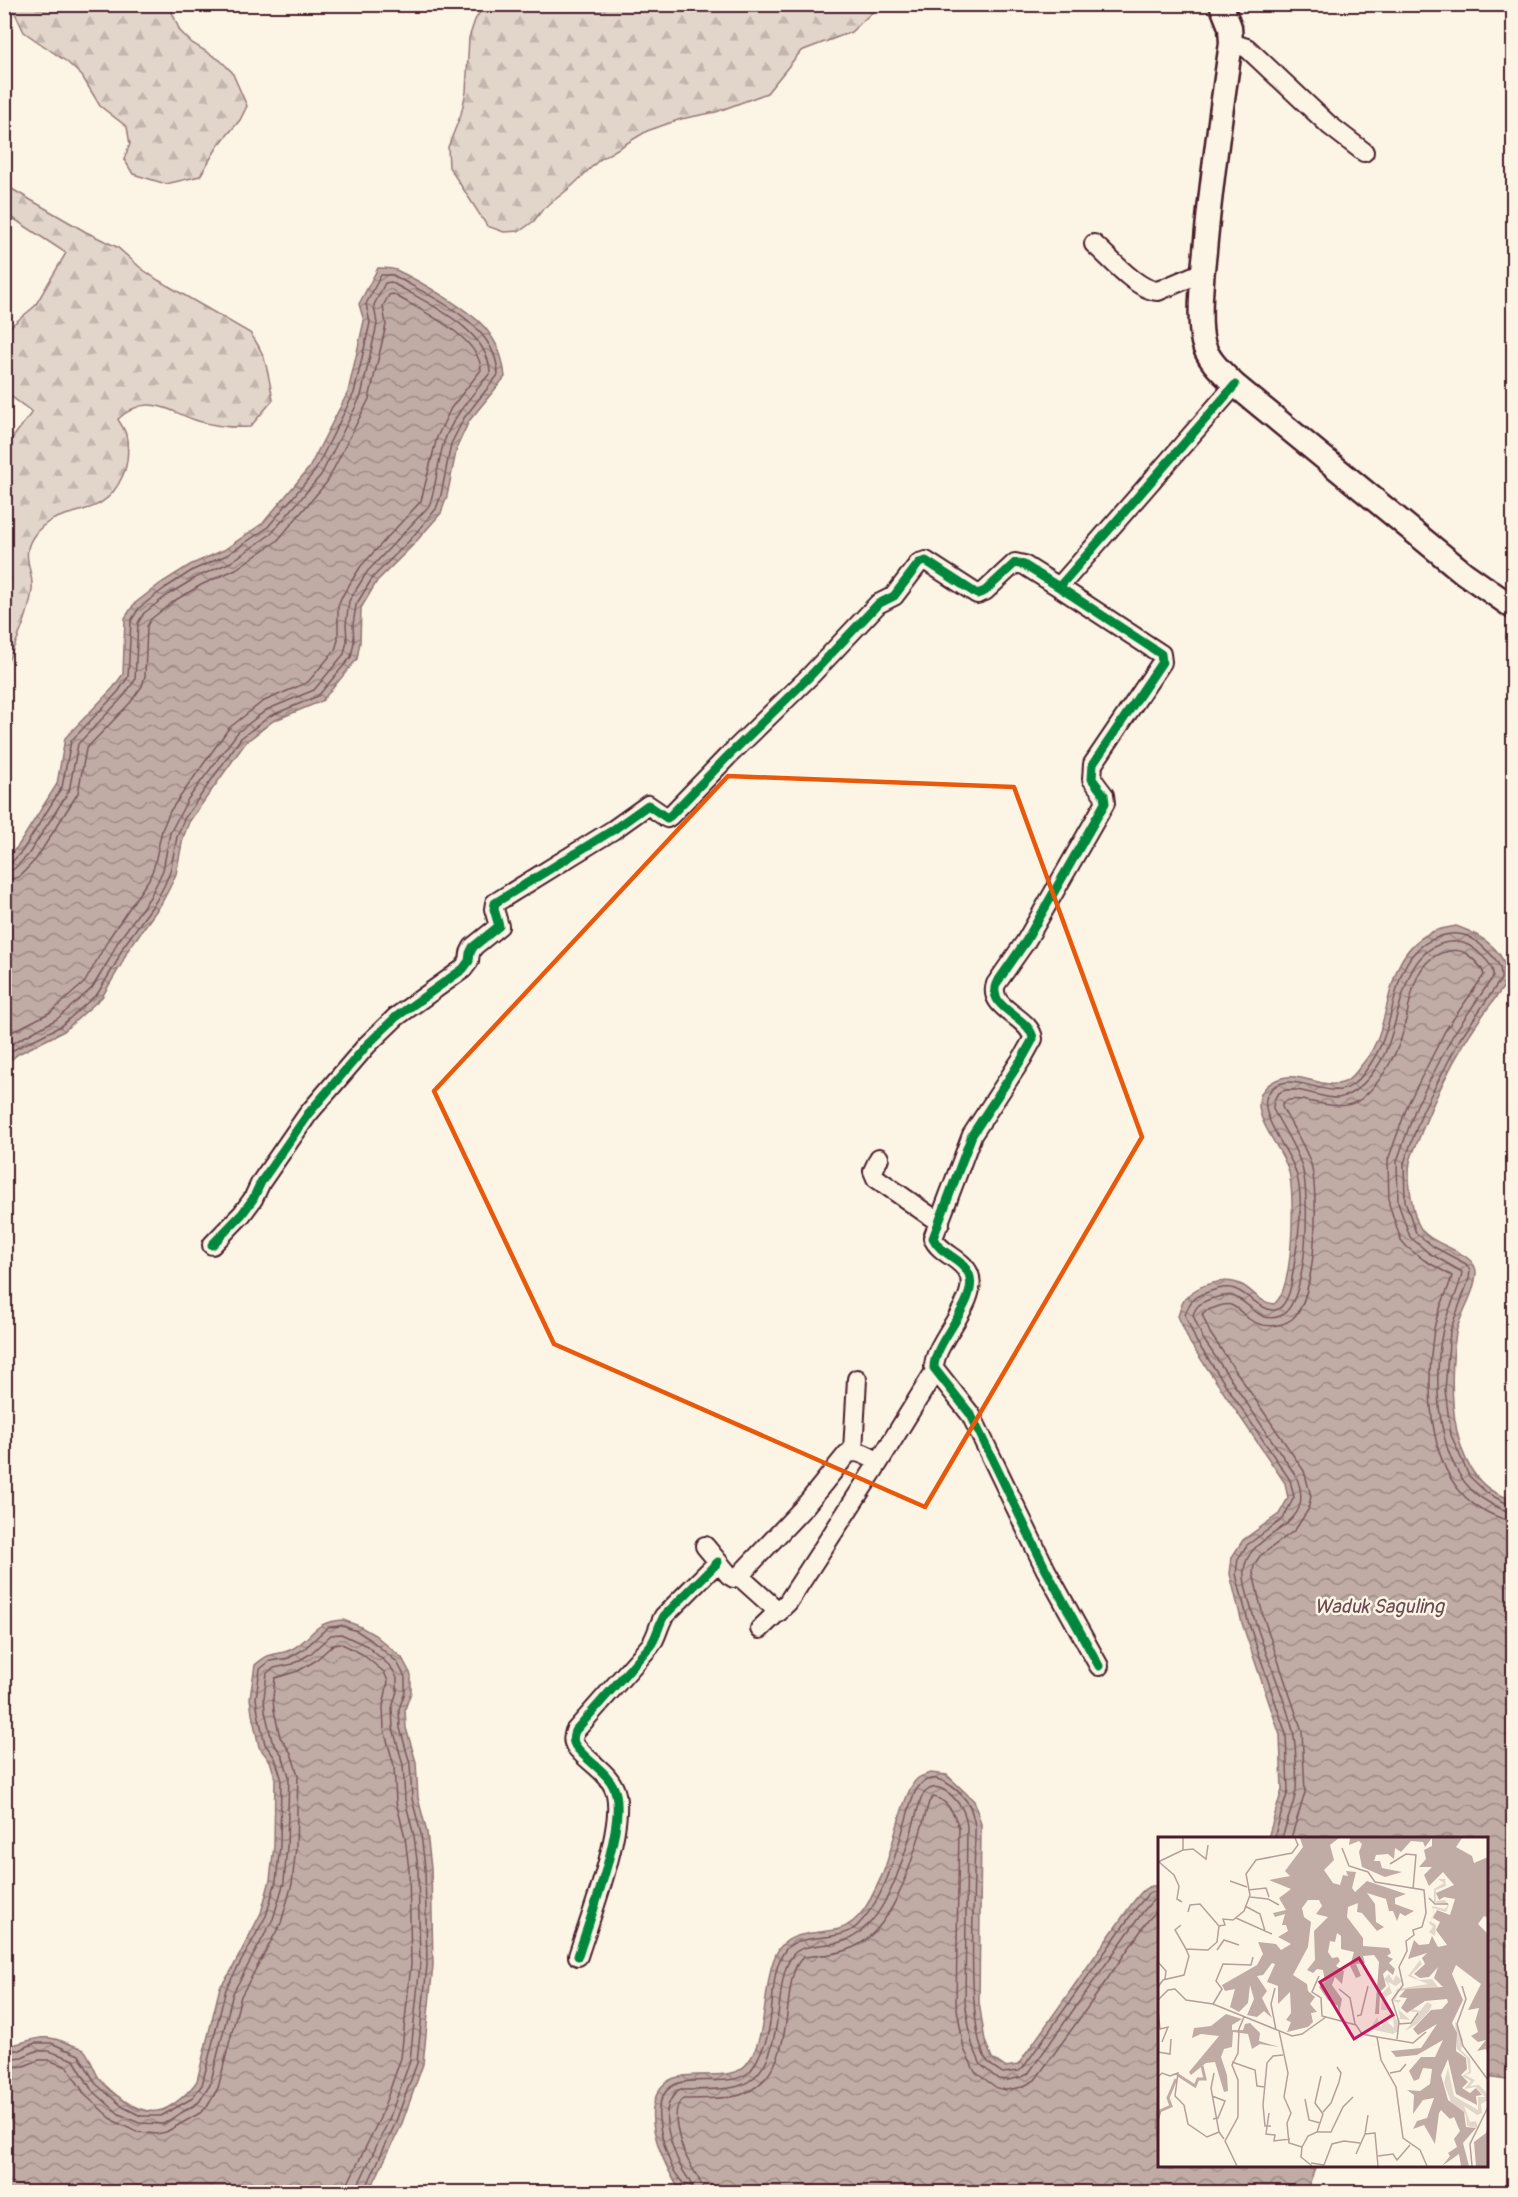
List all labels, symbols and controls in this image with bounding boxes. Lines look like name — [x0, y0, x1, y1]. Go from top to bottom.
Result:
water label: Waduk Saguling — [1314, 1594, 1446, 1619]
inset map — [1158, 1837, 1488, 2167]

